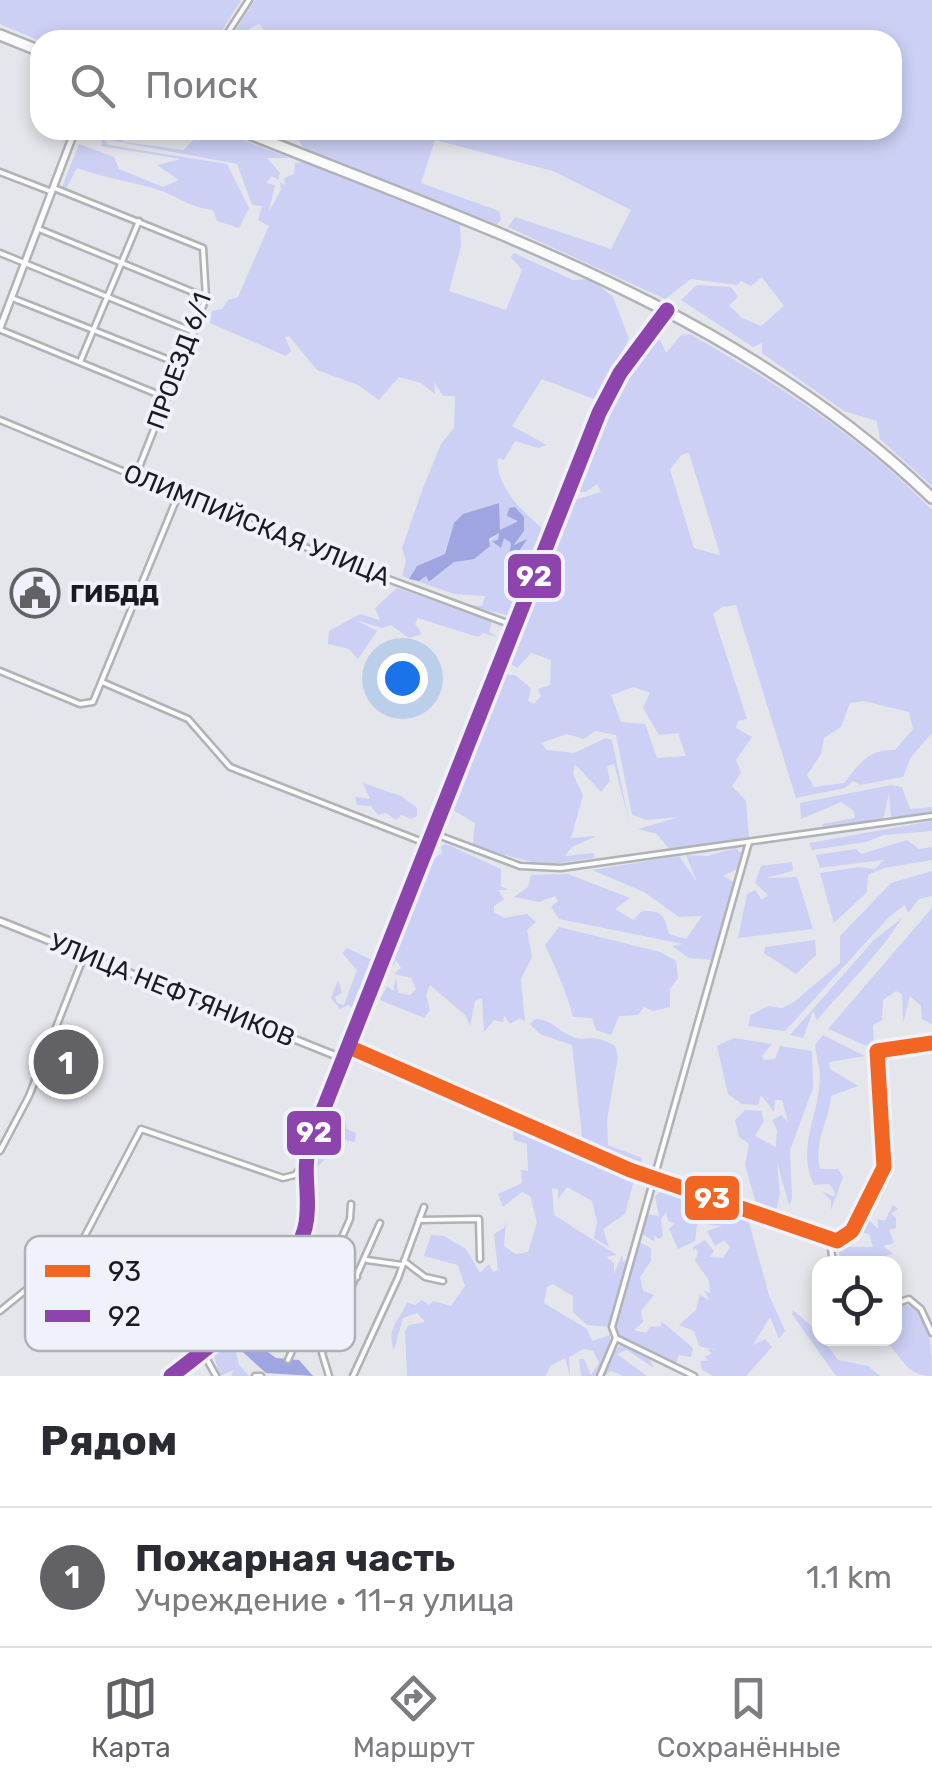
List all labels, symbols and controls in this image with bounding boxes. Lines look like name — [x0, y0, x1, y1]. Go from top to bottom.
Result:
search box — [30, 30, 902, 140]
icon: search — [65, 58, 120, 113]
text: Поиск — [145, 62, 258, 108]
street label: ПРОЕЗД 6/1 — [141, 289, 217, 433]
street label: ОЛИМПИЙСКАЯ УЛИЦА — [119, 458, 395, 592]
line badge: 92 — [506, 552, 563, 600]
text: 92 — [516, 560, 552, 593]
public building icon: ГИБДД — [9, 567, 61, 619]
place label: ГИБДД — [70, 579, 159, 608]
your location — [377, 653, 428, 704]
street label: УЛИЦА НЕФТЯНИКОВ — [45, 928, 299, 1052]
pin: 1 — [34, 1024, 98, 1100]
line badge: 92 — [285, 1109, 343, 1157]
text: 92 — [296, 1116, 332, 1149]
line badge: 93 — [683, 1174, 741, 1222]
text: 93 — [694, 1182, 730, 1215]
legend — [25, 1236, 355, 1351]
text: 93 — [108, 1255, 141, 1288]
map controls — [812, 1256, 902, 1346]
button: locate — [812, 1256, 902, 1346]
text: 92 — [108, 1300, 141, 1333]
text: Рядом — [40, 1416, 177, 1466]
text: Пожарная часть — [135, 1535, 455, 1581]
text: 1 — [65, 1558, 80, 1596]
text: 1.1 km — [806, 1558, 892, 1596]
text: Учреждение · 11-я улица — [135, 1581, 514, 1619]
tab: Карта — [91, 1671, 171, 1764]
tab: Маршрут — [353, 1671, 475, 1764]
tab: Сохранённые — [657, 1671, 841, 1764]

